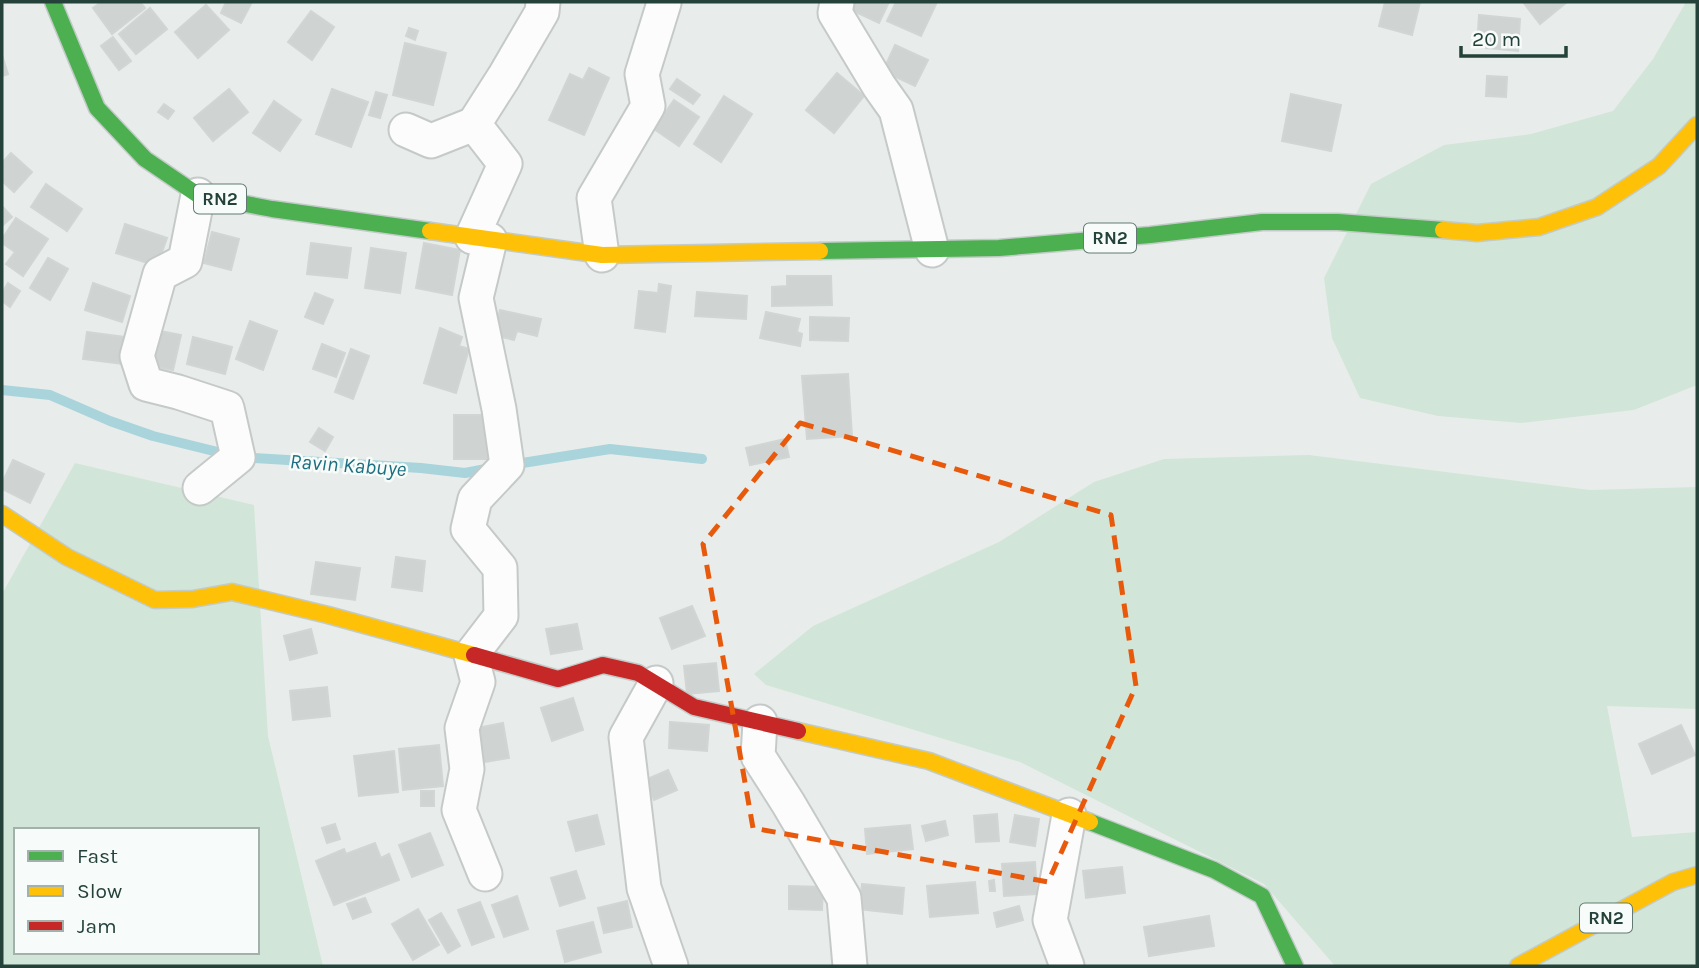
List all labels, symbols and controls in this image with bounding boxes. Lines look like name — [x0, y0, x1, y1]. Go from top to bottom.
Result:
scale bar — [1461, 14, 1566, 58]
text: 20 m — [1472, 27, 1521, 51]
road number: RN2 — [194, 184, 246, 214]
road number: RN2 — [1084, 224, 1136, 252]
water label: Ravin Kabuye — [289, 449, 407, 481]
legend — [14, 828, 259, 954]
text: Fast — [77, 844, 118, 868]
text: Slow — [77, 879, 122, 903]
road number: RN2 — [1580, 903, 1632, 932]
text: Jam — [77, 914, 117, 938]

